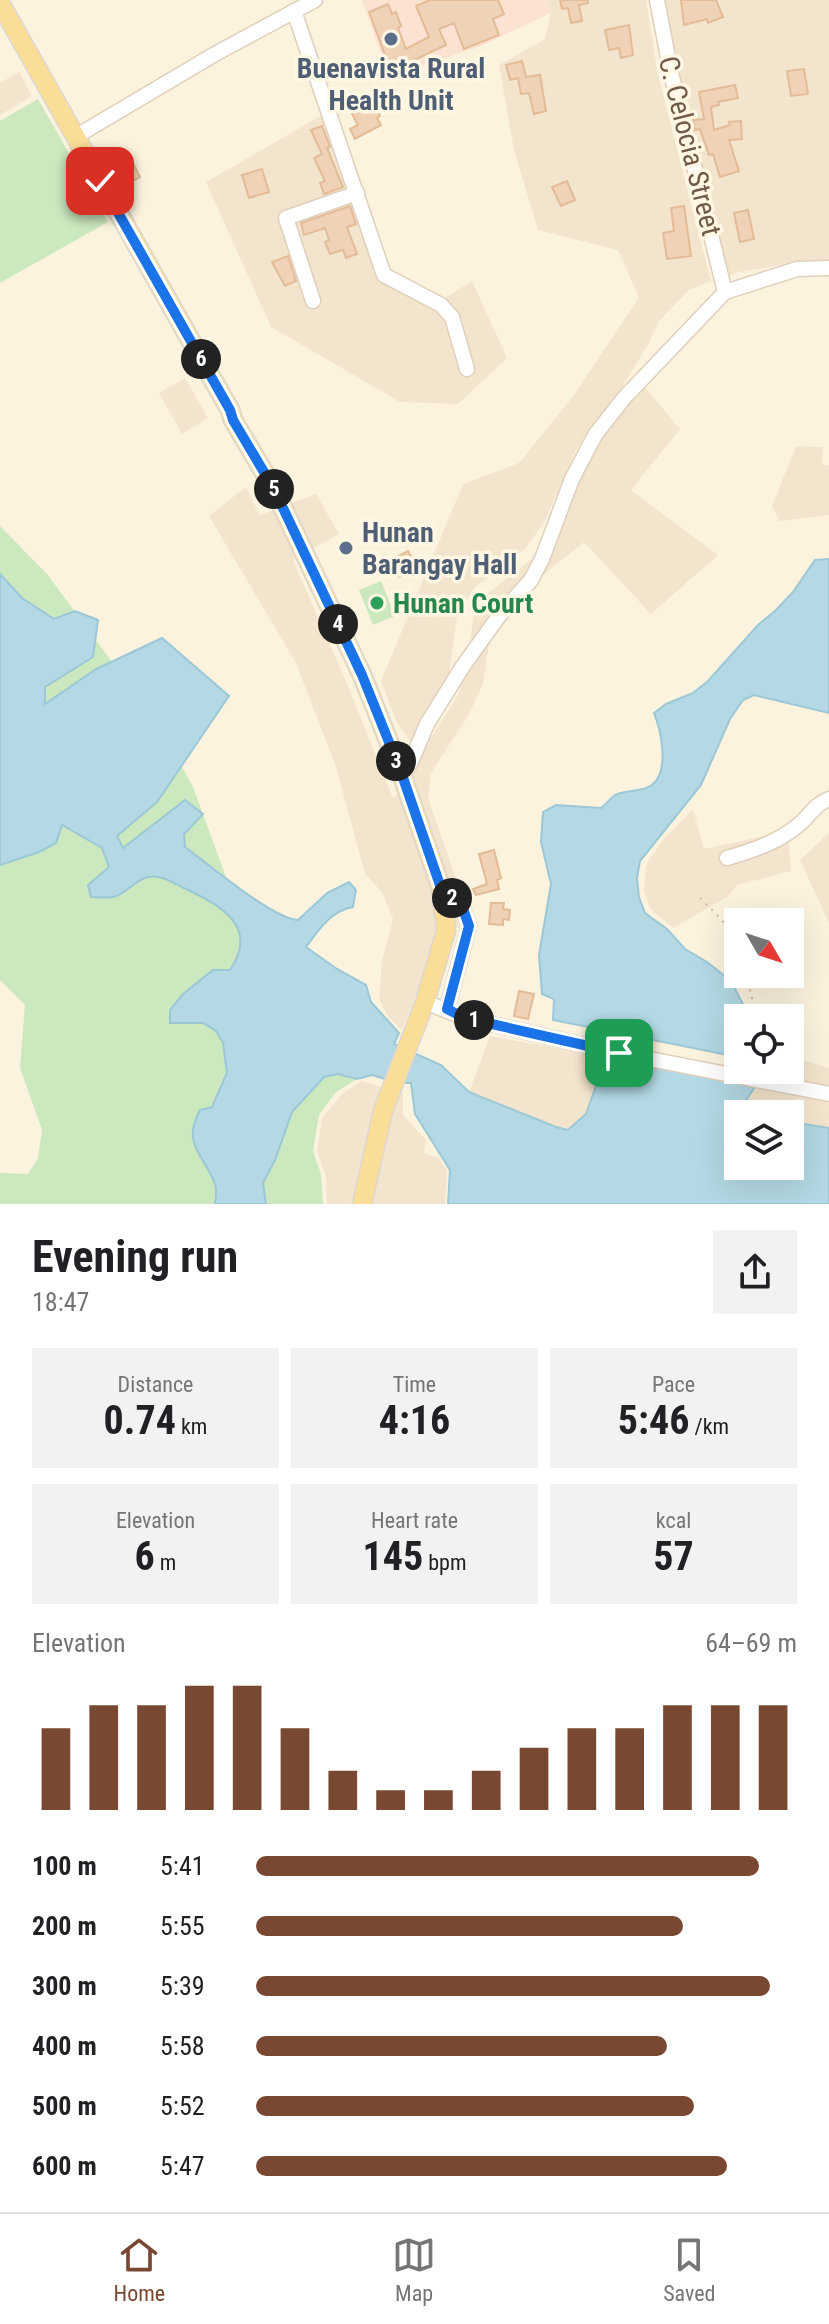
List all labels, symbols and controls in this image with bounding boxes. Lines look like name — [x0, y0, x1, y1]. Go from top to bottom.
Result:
marker: Buenavista Rural Health Unit — [382, 30, 400, 48]
place label: Buenavista Rural Health Unit — [297, 52, 485, 117]
street label: C. Celocia Street — [652, 53, 728, 239]
pin — [66, 147, 134, 215]
icon: check — [78, 159, 122, 203]
pin: 6 — [181, 339, 221, 379]
text: 6 — [195, 346, 207, 371]
pin: 5 — [254, 469, 294, 509]
text: 5 — [268, 476, 280, 501]
place label: Hunan Barangay Hall — [362, 516, 517, 581]
marker: Hunan Barangay Hall — [337, 539, 355, 557]
place label: Hunan Court — [393, 587, 533, 620]
marker: Hunan Court — [368, 594, 386, 612]
pin: 4 — [318, 604, 358, 644]
text: 4 — [332, 611, 344, 636]
pin: 3 — [376, 741, 416, 781]
text: 3 — [390, 748, 402, 773]
pin: 2 — [432, 878, 472, 918]
text: 2 — [446, 885, 458, 910]
north arrow — [724, 908, 804, 988]
map controls — [724, 908, 804, 1180]
pin: 1 — [454, 1000, 494, 1040]
button: locate — [724, 1004, 804, 1084]
text: 1 — [468, 1007, 480, 1032]
pin — [585, 1019, 653, 1087]
icon: arrive — [597, 1031, 641, 1075]
button: layers — [724, 1100, 804, 1180]
button: share — [713, 1230, 797, 1314]
text: Evening run — [32, 1231, 238, 1283]
text: 18:47 — [32, 1287, 89, 1317]
text: Distance — [118, 1372, 193, 1397]
text: Time — [393, 1372, 436, 1397]
text: Pace — [652, 1372, 695, 1397]
text: 0.74 — [104, 1397, 176, 1444]
text: 4:16 — [379, 1397, 450, 1444]
text: 5:46 — [618, 1397, 689, 1444]
text: km — [176, 1414, 207, 1439]
text: /km — [689, 1414, 729, 1439]
text: Elevation — [116, 1508, 195, 1533]
text: Heart rate — [371, 1508, 458, 1533]
text: kcal — [656, 1508, 691, 1533]
text: 6 — [135, 1533, 155, 1580]
text: 145 — [363, 1533, 423, 1580]
text: 57 — [653, 1533, 694, 1580]
text: m — [155, 1550, 176, 1575]
text: bpm — [423, 1550, 466, 1575]
text: Elevation — [32, 1628, 126, 1658]
text: 64–69 m — [705, 1628, 797, 1658]
text: 100 m — [32, 1851, 97, 1881]
text: 5:41 — [160, 1851, 205, 1881]
text: 200 m — [32, 1911, 97, 1941]
text: 5:55 — [160, 1911, 205, 1941]
text: 300 m — [32, 1971, 97, 2001]
text: 5:39 — [160, 1971, 205, 2001]
text: 400 m — [32, 2031, 97, 2061]
text: 5:58 — [160, 2031, 205, 2061]
text: 500 m — [32, 2091, 97, 2121]
text: 5:52 — [160, 2091, 205, 2121]
text: 600 m — [32, 2151, 97, 2181]
text: 5:47 — [160, 2151, 205, 2181]
tab: Home — [114, 2233, 165, 2306]
tab: Map — [392, 2233, 436, 2306]
tab: Saved — [663, 2233, 715, 2306]

